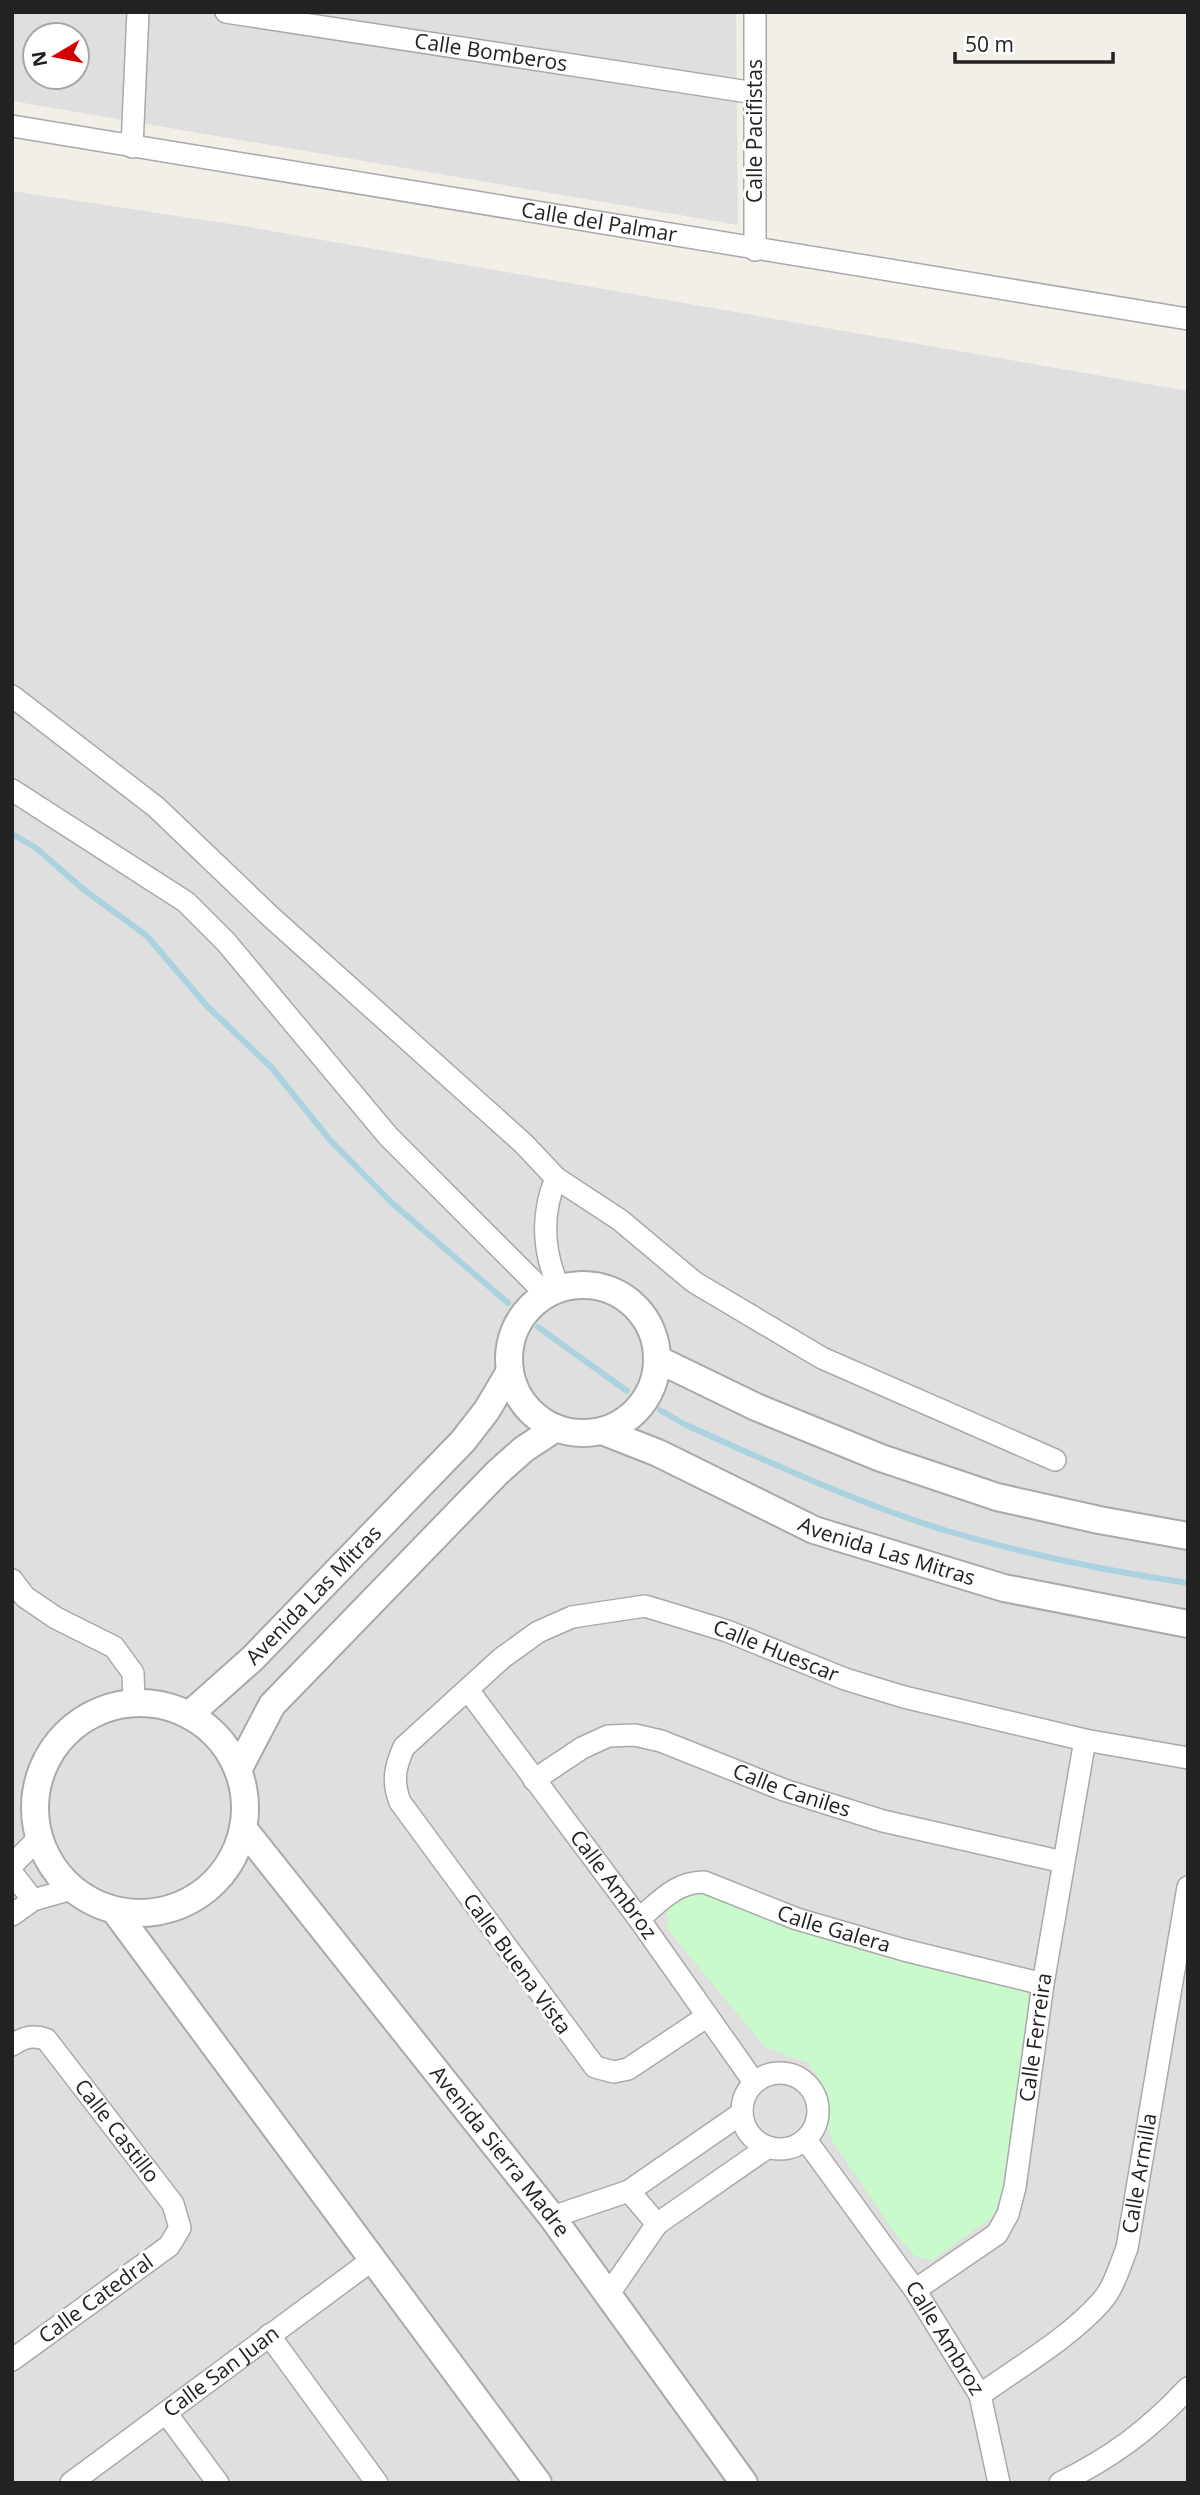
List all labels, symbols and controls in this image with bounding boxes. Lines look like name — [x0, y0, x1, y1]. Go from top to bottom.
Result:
north arrow — [21, 21, 91, 91]
scale bar — [955, 21, 1112, 65]
street label: Calle Bomberos — [413, 26, 569, 77]
text: 50 m — [965, 30, 1014, 58]
text: N — [25, 49, 53, 69]
street label: Calle Pacifistas — [740, 59, 768, 203]
street label: Calle del Palmar — [519, 195, 680, 248]
street label: Avenida Las Mitras — [794, 1509, 979, 1591]
street label: Avenida Las Mitras — [239, 1519, 387, 1670]
street label: Calle Huescar — [710, 1613, 844, 1688]
street label: Calle Caniles — [729, 1756, 854, 1823]
street label: Calle Ambroz — [564, 1824, 664, 1945]
street label: Calle Buena Vista — [457, 1887, 579, 2040]
street label: Calle Galera — [773, 1898, 894, 1958]
street label: Calle Ferreira — [1012, 1971, 1058, 2104]
street label: Avenida Sierra Madre — [424, 2060, 577, 2242]
street label: Calle Castillo — [69, 2073, 166, 2188]
street label: Calle Armilla — [1115, 2111, 1163, 2235]
street label: Calle Catedral — [32, 2247, 158, 2349]
street label: Calle Ambroz — [900, 2275, 992, 2400]
street label: Calle San Juan — [157, 2319, 284, 2423]

